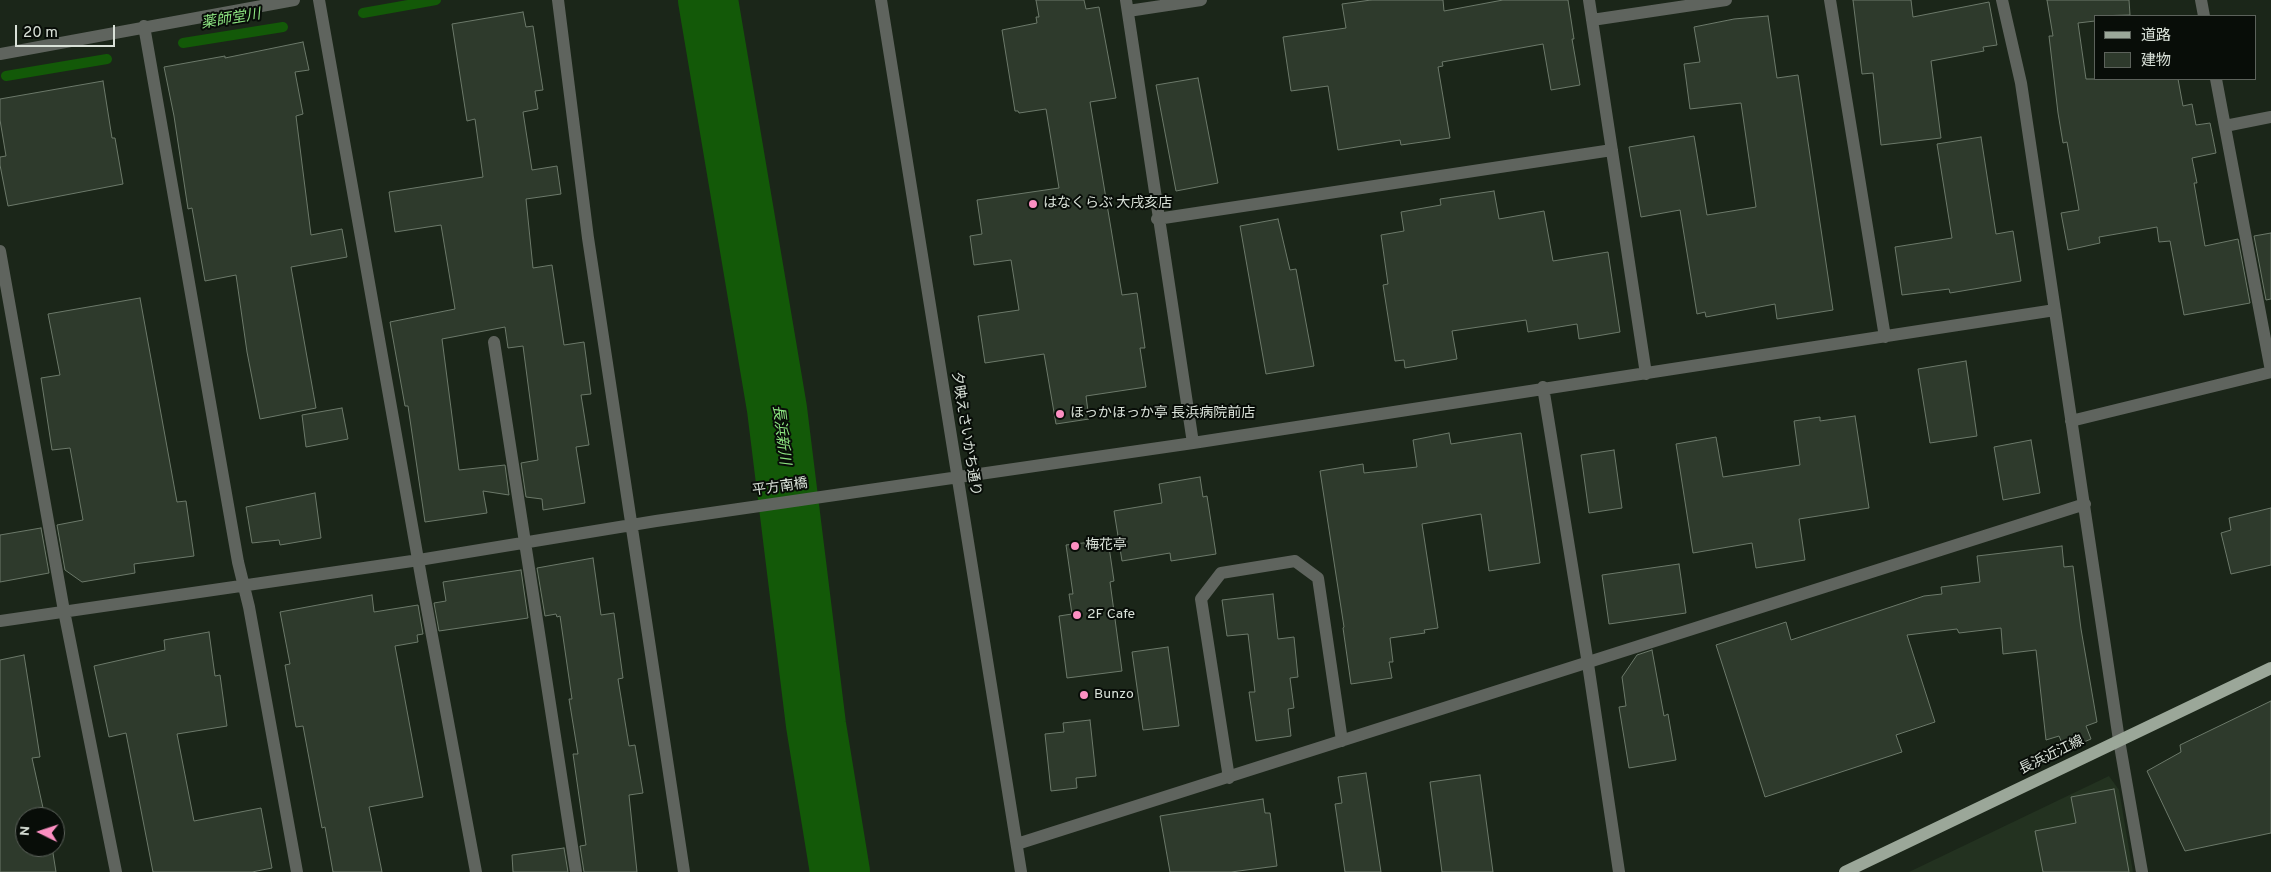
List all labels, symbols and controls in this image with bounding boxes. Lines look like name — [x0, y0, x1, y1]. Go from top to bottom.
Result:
water label: 薬師堂川 — [200, 6, 262, 34]
scale bar — [18, 15, 118, 47]
legend — [2094, 15, 2256, 80]
text: 20 m — [23, 24, 58, 43]
text: 道路 — [2141, 27, 2171, 46]
text: 建物 — [2141, 52, 2171, 71]
place label: はなくらぶ 大戌亥店 — [1043, 196, 1172, 212]
marker: はなくらぶ 大戌亥店 — [1027, 198, 1039, 210]
street label: 夕映えさいかち通り — [947, 370, 983, 498]
water label: 長浜新川 — [767, 404, 793, 466]
place label: ほっかほっか亭 長浜病院前店 — [1070, 406, 1255, 422]
marker: ほっかほっか亭 長浜病院前店 — [1054, 408, 1066, 420]
street label: 平方南橋 — [751, 476, 809, 500]
place label: 梅花亭 — [1085, 538, 1127, 554]
marker: 梅花亭 — [1069, 540, 1081, 552]
place label: 2F Cafe — [1087, 607, 1135, 623]
marker: 2F Cafe — [1071, 609, 1083, 621]
place label: Bunzo — [1094, 687, 1134, 703]
marker: Bunzo — [1078, 689, 1090, 701]
street label: 長浜近江線 — [2017, 733, 2087, 779]
north arrow — [15, 807, 65, 857]
text: N — [17, 825, 34, 837]

